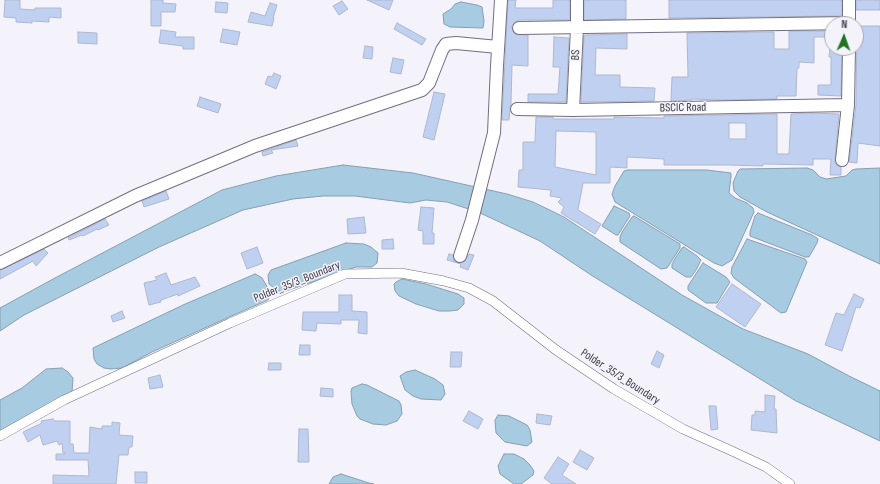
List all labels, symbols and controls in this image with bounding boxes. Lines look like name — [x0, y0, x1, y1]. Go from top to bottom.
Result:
north arrow — [824, 16, 864, 56]
text: N — [841, 18, 848, 31]
street label: BS — [569, 49, 583, 61]
street label: BSCIC Road — [660, 100, 706, 116]
street label: Polder_35/3_Boundary — [252, 258, 342, 306]
street label: Polder_35/3_Boundary — [578, 346, 662, 408]

